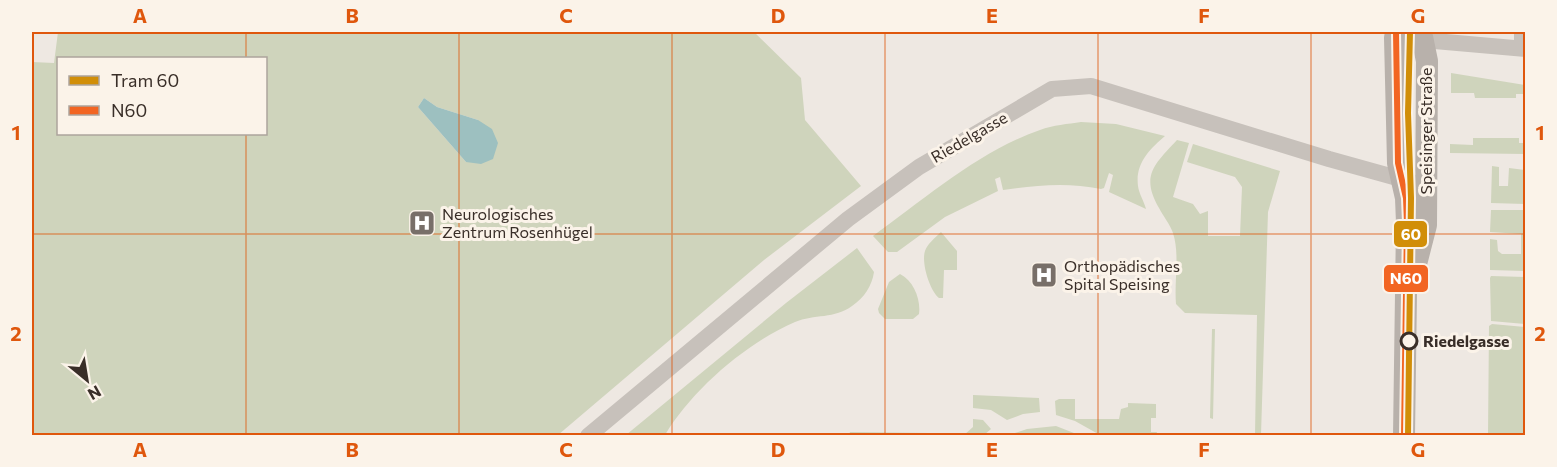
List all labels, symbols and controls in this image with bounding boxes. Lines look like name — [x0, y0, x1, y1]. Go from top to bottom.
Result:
text: A — [133, 3, 147, 27]
text: B — [345, 3, 359, 27]
text: C — [559, 3, 573, 27]
text: D — [771, 3, 785, 27]
text: E — [986, 3, 998, 27]
text: F — [1198, 3, 1210, 27]
text: G — [1411, 3, 1425, 27]
legend — [57, 57, 267, 135]
street label: Speisinger Straße — [1416, 68, 1435, 194]
text: Tram 60 — [111, 69, 179, 91]
text: N60 — [111, 99, 147, 121]
street label: Riedelgasse — [927, 107, 1010, 166]
text: 1 — [11, 120, 21, 144]
text: 1 — [1535, 120, 1545, 144]
place label: Neurologisches Zentrum Rosenhügel — [442, 204, 593, 241]
hospital icon: Neurologisches Zentrum Rosenhügel — [407, 208, 437, 238]
line badge: 60 — [1393, 220, 1428, 248]
text: 60 — [1401, 224, 1421, 243]
place label: Orthopädisches Spital Speising — [1064, 256, 1180, 293]
hospital icon: Orthopädisches Spital Speising — [1029, 260, 1059, 290]
line badge: N60 — [1383, 264, 1429, 293]
text: N60 — [1390, 268, 1422, 287]
text: 2 — [10, 321, 22, 345]
text: 2 — [1534, 321, 1546, 345]
place label: Riedelgasse — [1423, 331, 1510, 350]
marker: Riedelgasse — [1400, 332, 1418, 350]
north arrow — [57, 350, 117, 410]
text: N — [85, 382, 105, 405]
text: A — [133, 437, 147, 461]
text: B — [345, 437, 359, 461]
text: C — [559, 437, 573, 461]
text: D — [771, 437, 785, 461]
text: E — [986, 437, 998, 461]
text: F — [1198, 437, 1210, 461]
text: G — [1411, 437, 1425, 461]

